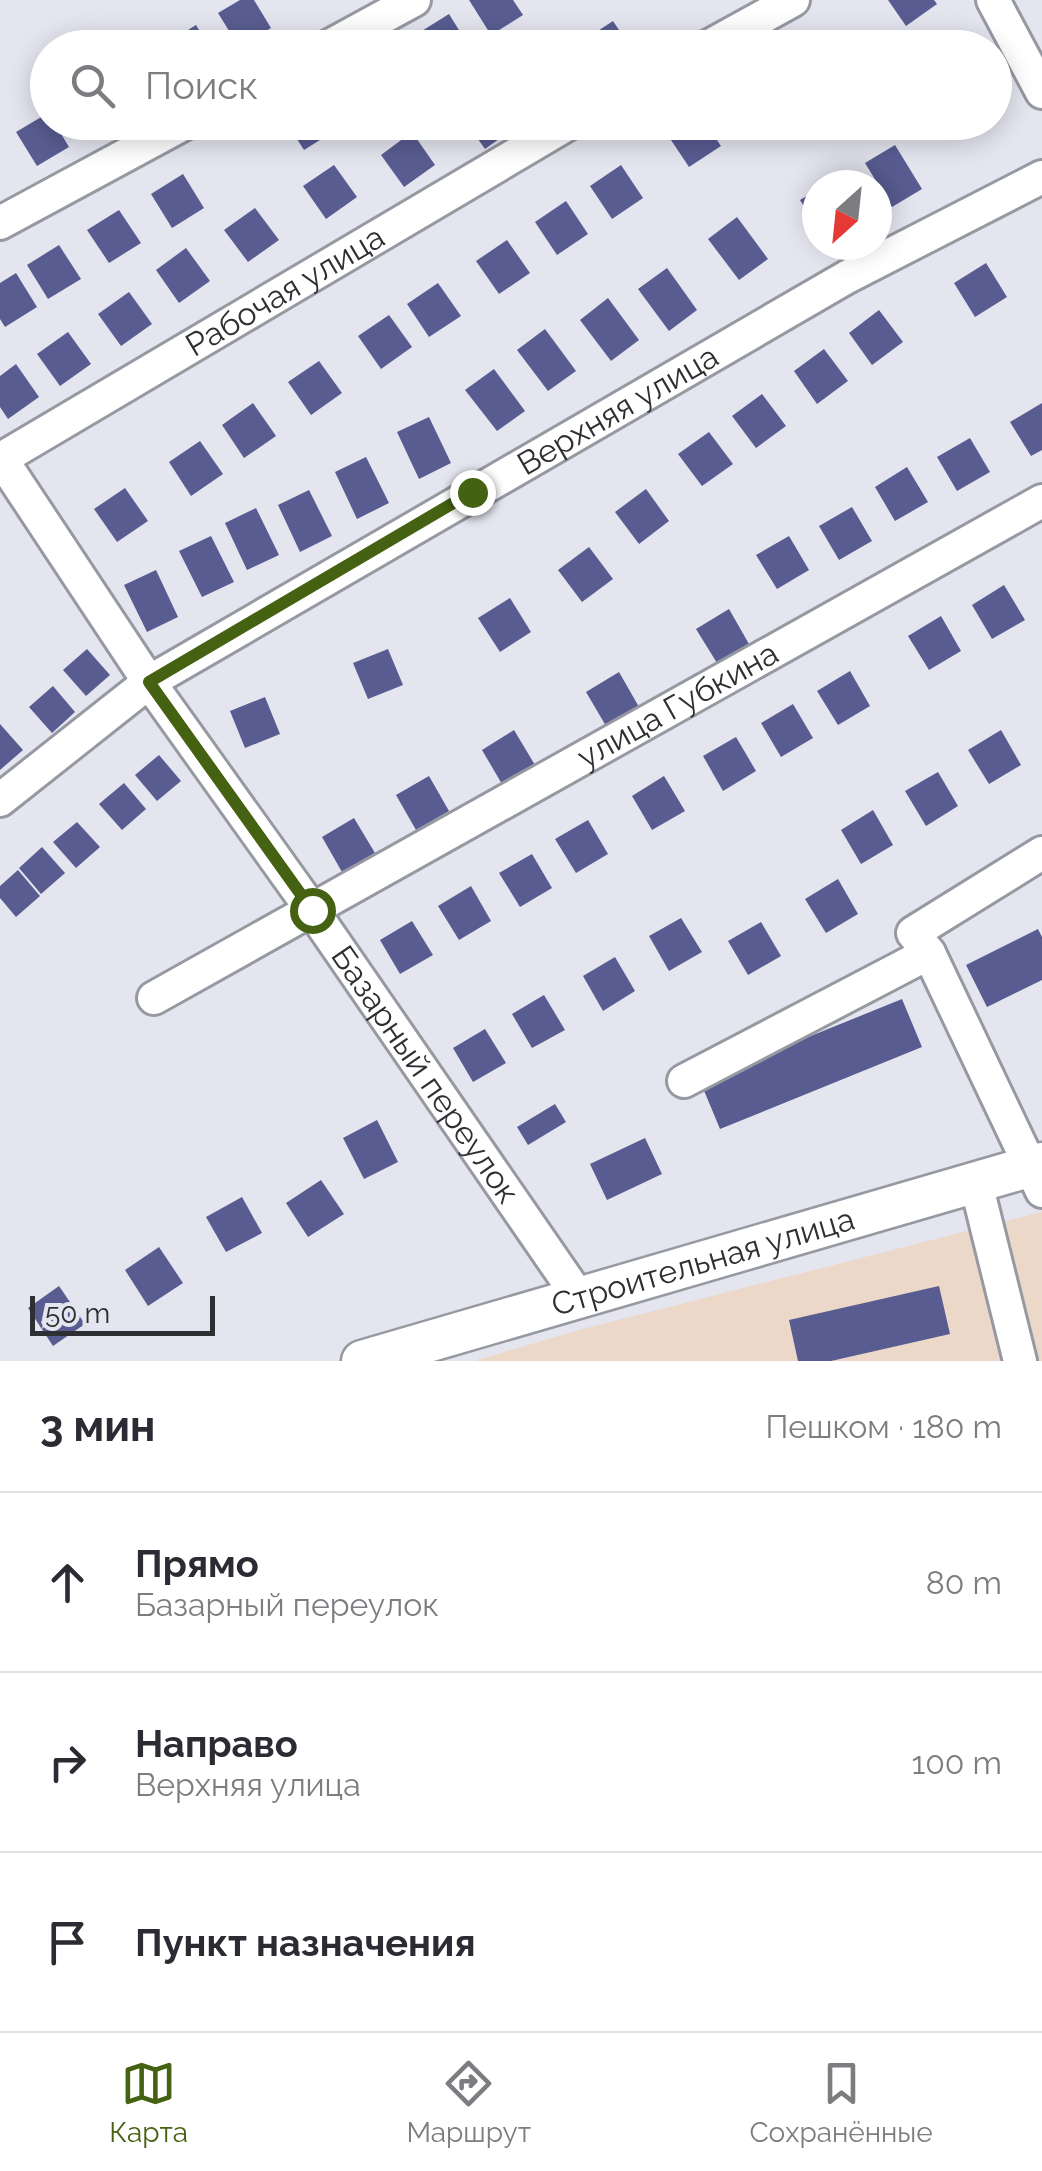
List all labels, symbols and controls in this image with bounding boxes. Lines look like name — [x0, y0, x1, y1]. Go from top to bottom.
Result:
search box — [30, 30, 1012, 140]
icon: search — [65, 58, 120, 113]
text: Поиск — [145, 63, 258, 108]
north arrow — [802, 170, 892, 260]
street label: Рабочая улица — [179, 218, 391, 364]
street label: Верхняя улица — [511, 337, 724, 482]
route end — [450, 470, 496, 516]
street label: улица Губкина — [571, 634, 784, 775]
route start — [290, 888, 336, 934]
street label: Базарный переулок — [324, 939, 527, 1210]
street label: Строительная улица — [547, 1200, 858, 1323]
scale bar — [30, 1291, 215, 1336]
text: 50 m — [45, 1297, 110, 1330]
text: 3 мин — [40, 1402, 155, 1451]
text: Пешком · 180 m — [765, 1408, 1002, 1445]
text: Прямо — [135, 1541, 259, 1586]
icon: ahead — [40, 1555, 95, 1610]
text: 80 m — [926, 1564, 1002, 1601]
text: Базарный переулок — [135, 1586, 439, 1623]
text: Направо — [135, 1721, 298, 1766]
icon: right — [40, 1735, 95, 1790]
text: 100 m — [912, 1744, 1002, 1781]
text: Верхняя улица — [135, 1766, 361, 1803]
icon: arrive — [40, 1915, 95, 1970]
text: Пункт назначения — [135, 1920, 476, 1965]
tab: Карта — [109, 2056, 188, 2149]
tab: Маршрут — [406, 2056, 531, 2149]
tab: Сохранённые — [749, 2056, 933, 2149]

